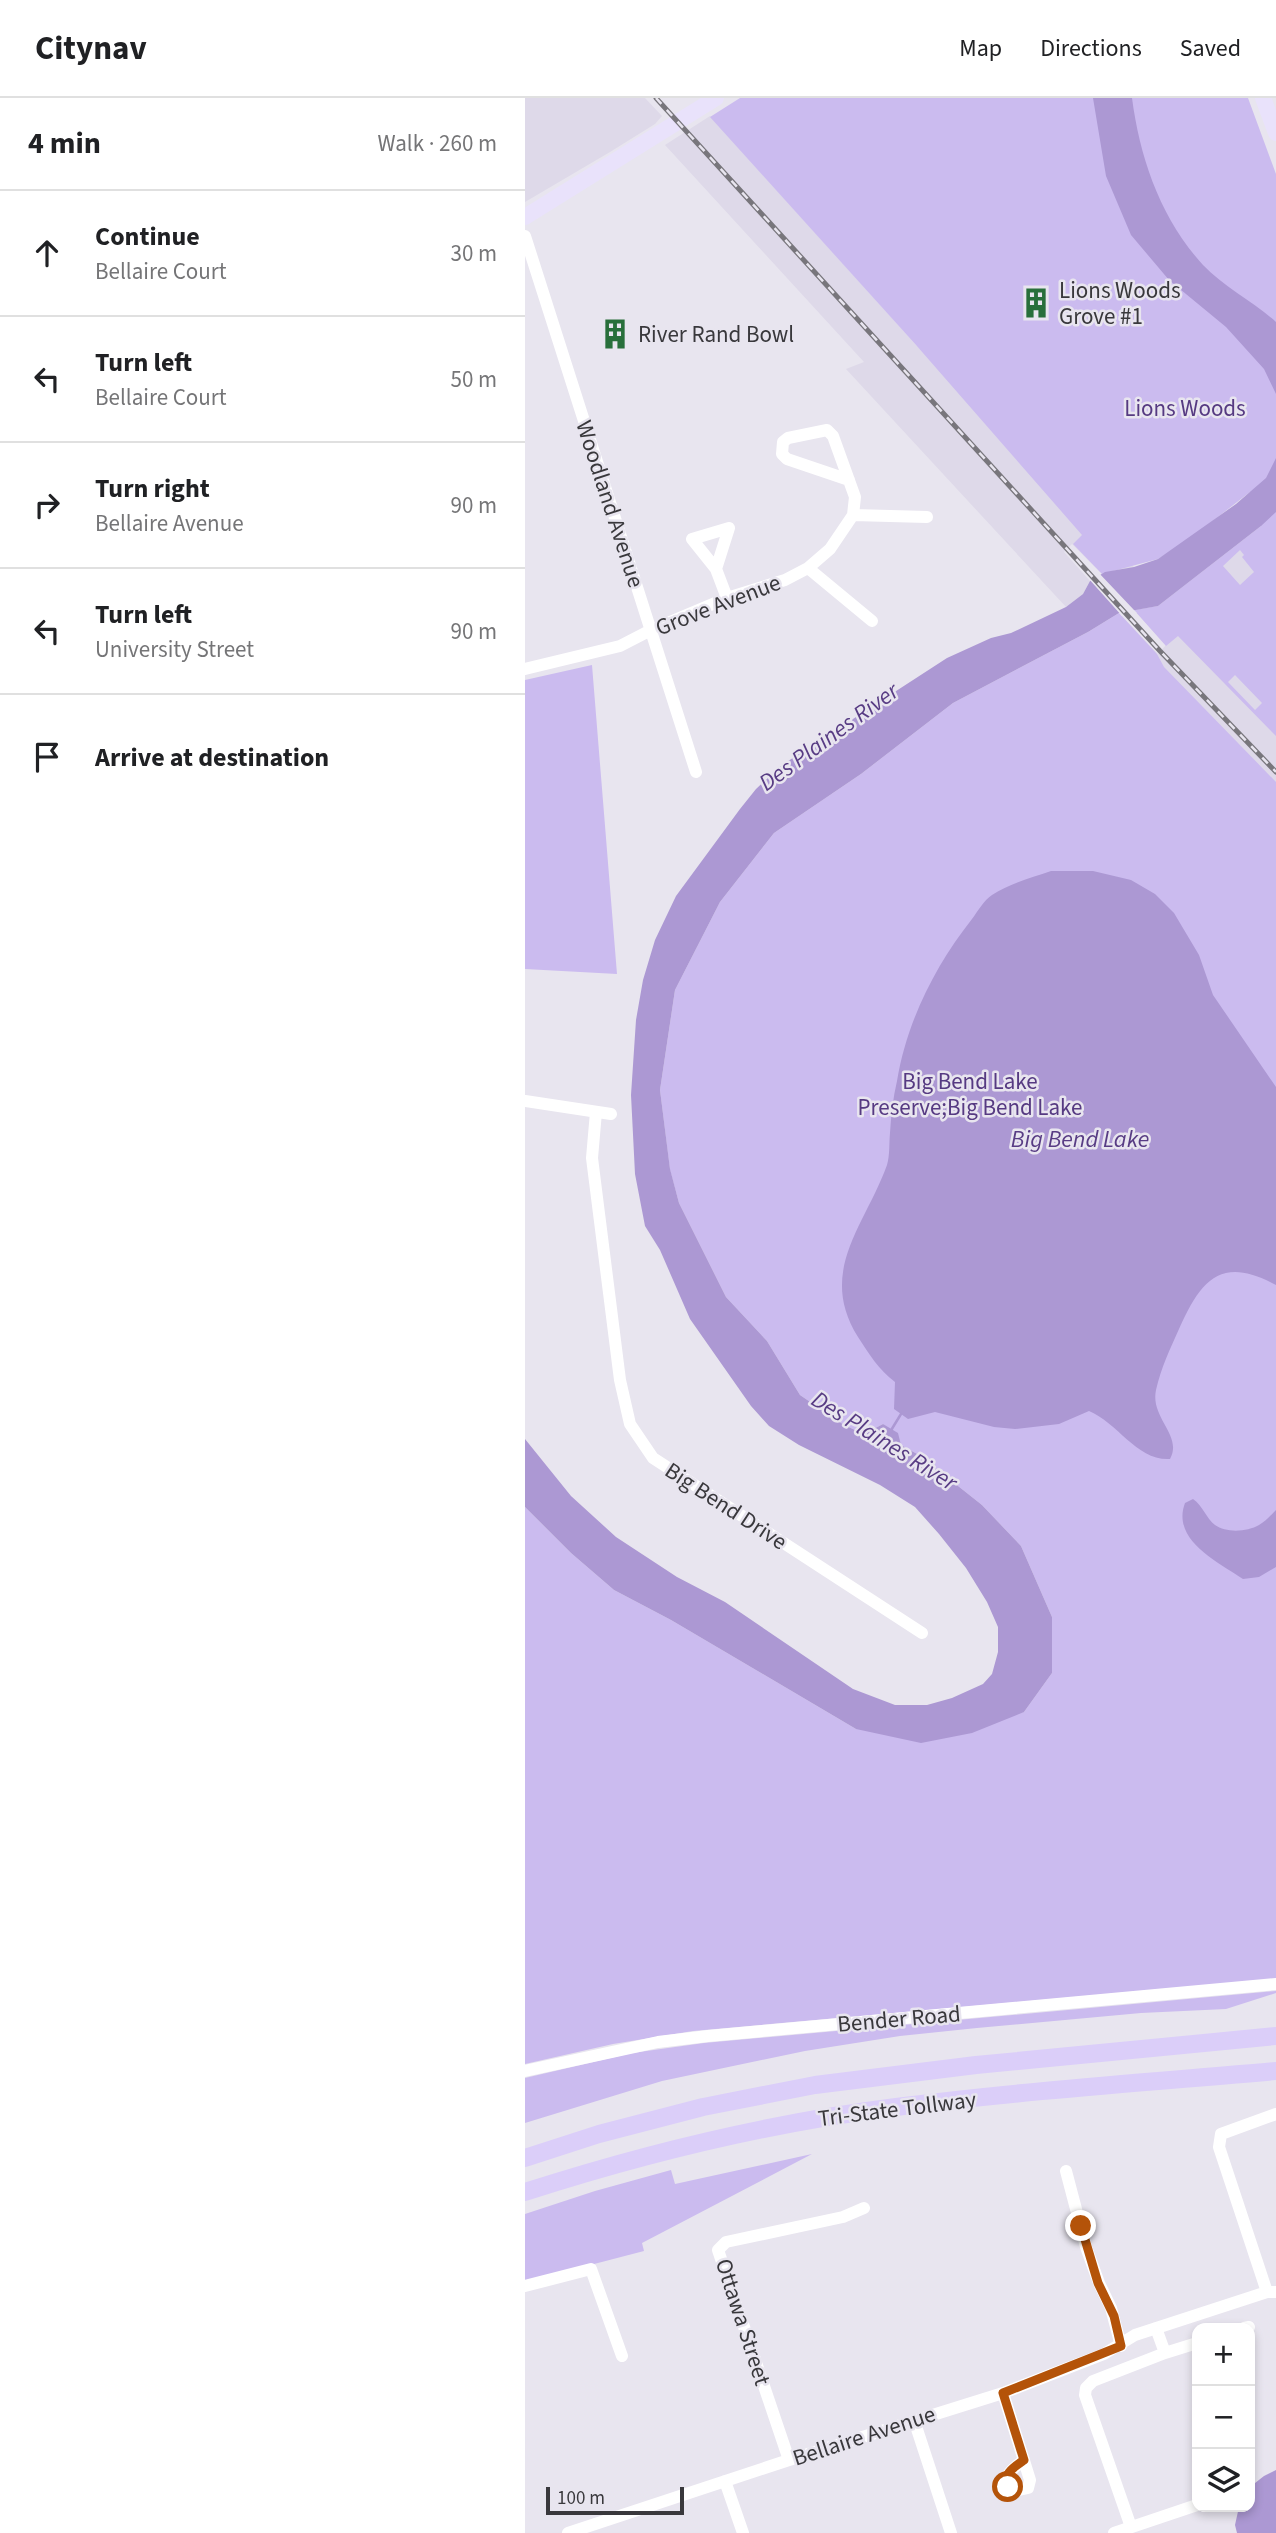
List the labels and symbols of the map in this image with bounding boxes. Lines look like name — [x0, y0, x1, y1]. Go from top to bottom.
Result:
place label: Lions Woods Grove #1 — [1059, 274, 1181, 333]
building icon: Lions Woods Grove #1 — [1019, 286, 1053, 320]
building icon: River Rand Bowl — [598, 317, 632, 351]
place label: River Rand Bowl — [638, 318, 794, 351]
park label: Lions Woods — [1124, 392, 1246, 425]
street label: Woodland Avenue — [567, 416, 653, 592]
street label: Grove Avenue — [651, 566, 785, 644]
water label: Des Plaines River — [752, 673, 908, 800]
park label: Big Bend Lake Preserve;Big Bend Lake — [858, 1065, 1082, 1124]
water label: Big Bend Lake — [1011, 1122, 1149, 1157]
water label: Des Plaines River — [804, 1382, 965, 1501]
street label: Big Bend Drive — [658, 1454, 794, 1558]
street label: Bender Road — [836, 1997, 962, 2041]
street label: Tri-State Tollway — [816, 2083, 978, 2135]
route end — [1065, 2210, 1096, 2241]
street label: Ottawa Street — [707, 2254, 779, 2390]
street label: Bellaire Avenue — [788, 2397, 940, 2475]
route start — [992, 2471, 1023, 2502]
scale bar — [546, 2484, 684, 2516]

